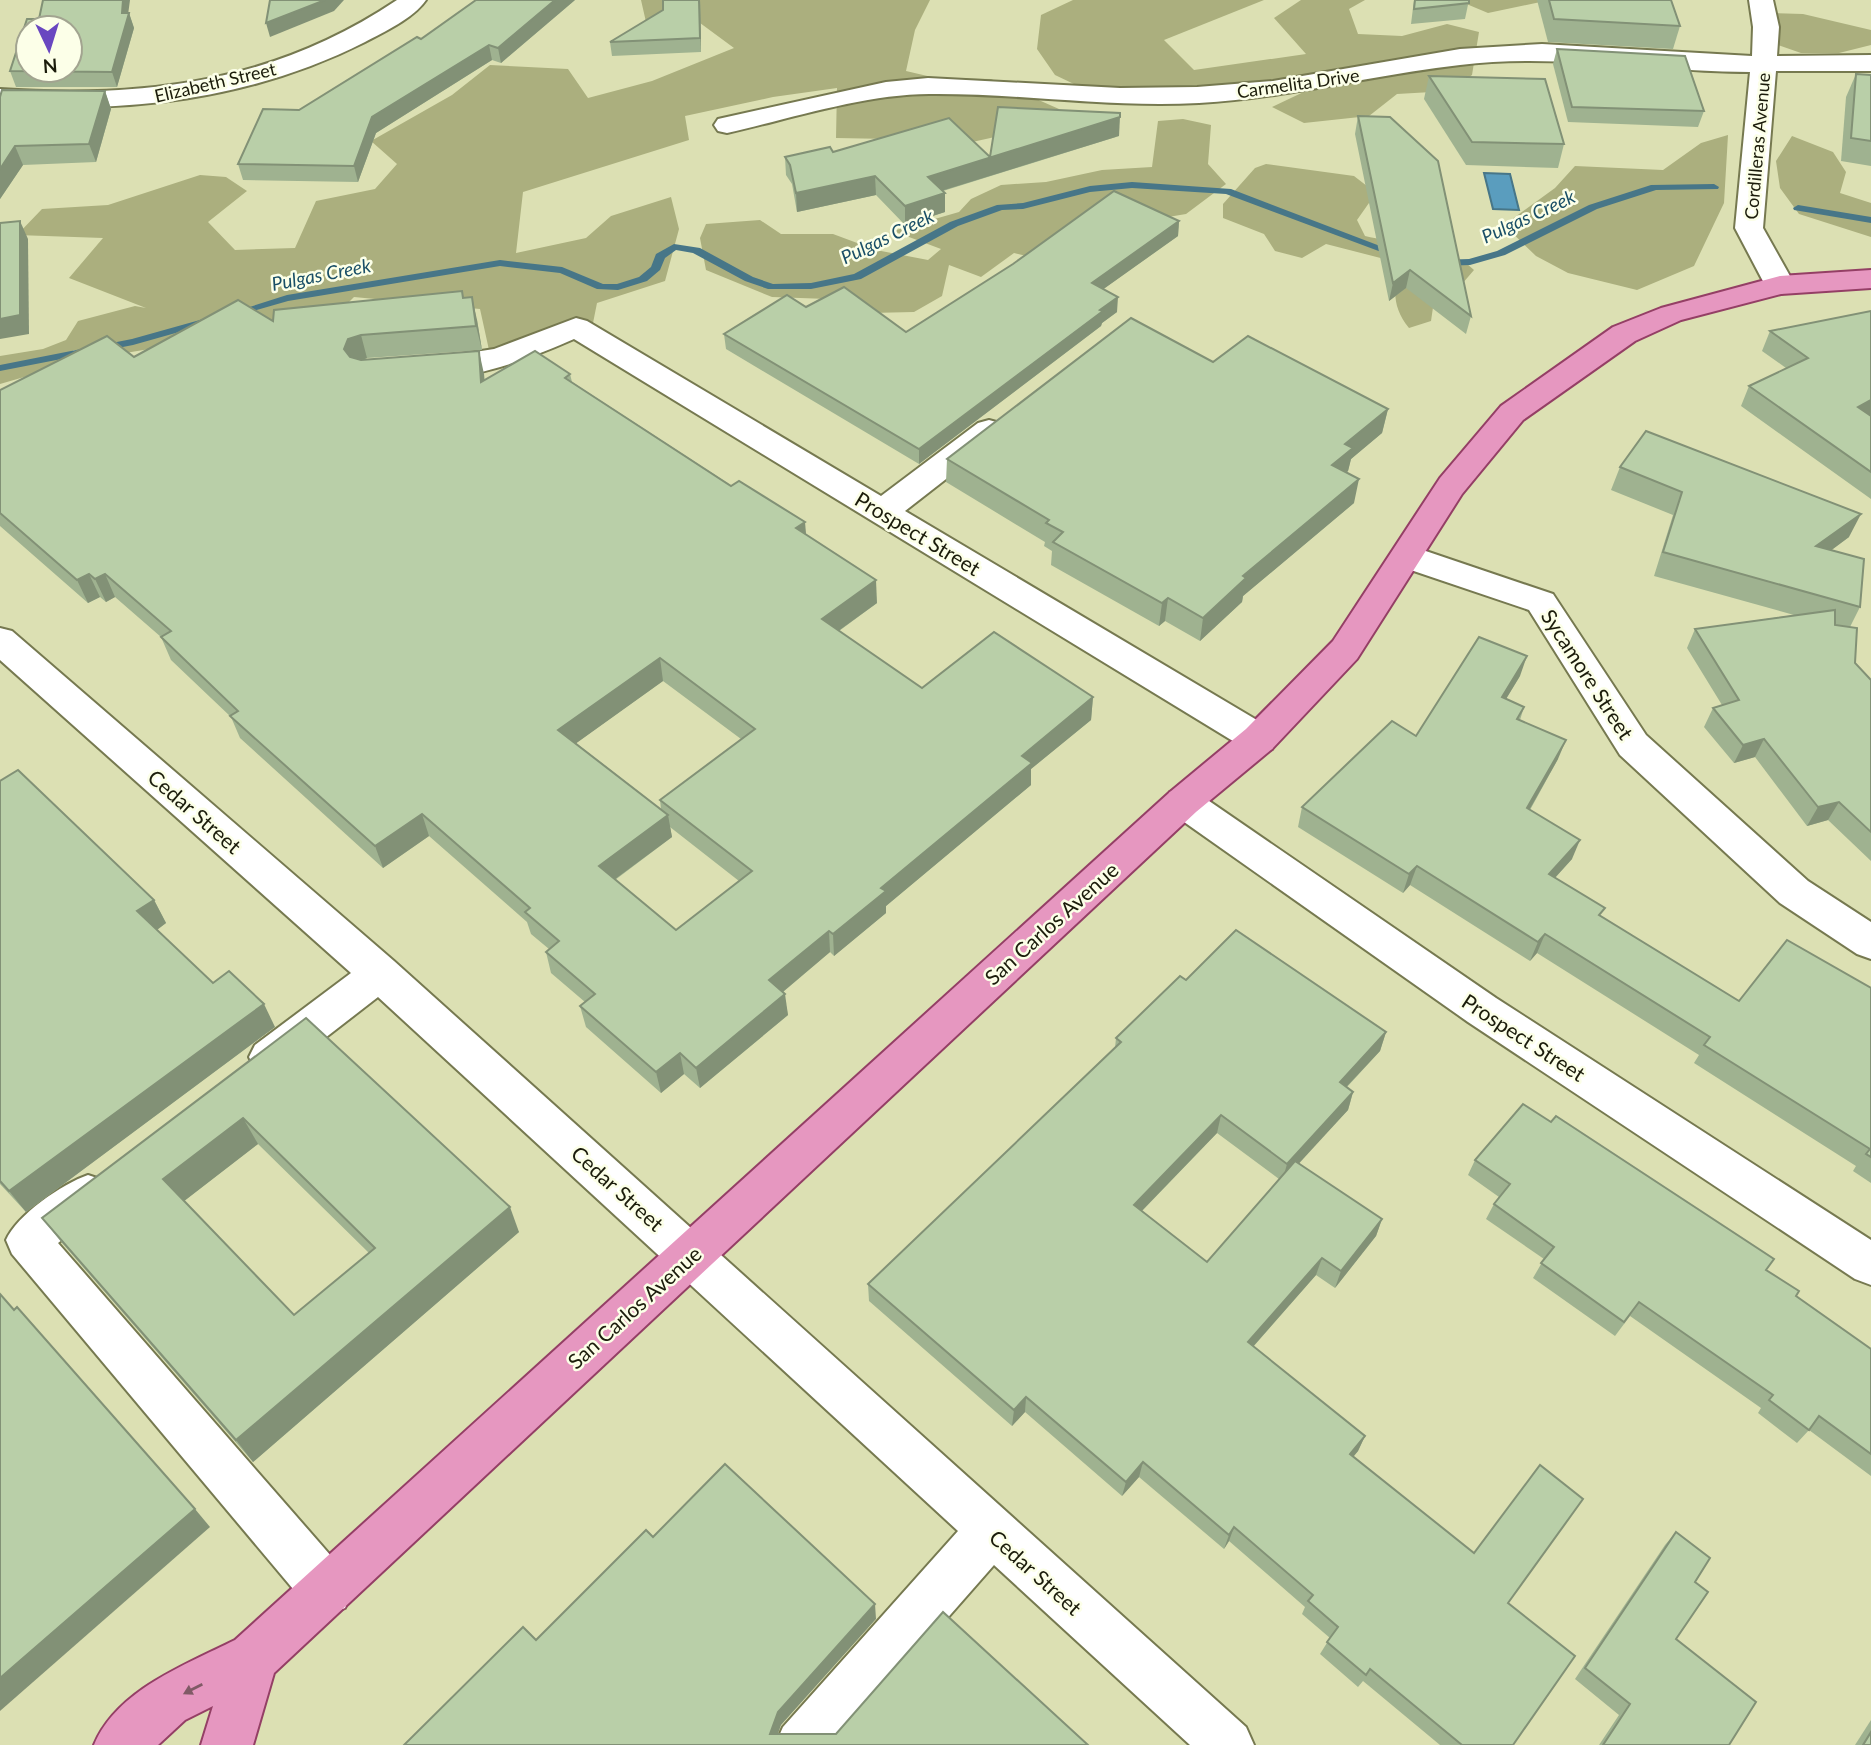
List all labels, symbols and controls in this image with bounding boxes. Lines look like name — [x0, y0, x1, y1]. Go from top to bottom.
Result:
north arrow — [14, 14, 84, 84]
text: N — [42, 54, 58, 78]
street label: Elizabeth Street — [152, 57, 278, 107]
street label: Carmelita Drive — [1235, 64, 1361, 102]
street label: Cordilleras Avenue — [1740, 72, 1774, 220]
water label: Pulgas Creek — [1478, 184, 1579, 248]
water label: Pulgas Creek — [837, 203, 938, 268]
water label: Pulgas Creek — [269, 253, 374, 295]
street label: Prospect Street — [851, 486, 986, 580]
street label: Sycamore Street — [1537, 604, 1640, 744]
street label: Cedar Street — [143, 764, 247, 858]
street label: San Carlos Avenue — [979, 856, 1123, 990]
street label: Prospect Street — [1458, 988, 1591, 1086]
street label: Cedar Street — [567, 1140, 669, 1236]
street label: San Carlos Avenue — [562, 1240, 706, 1374]
street label: Cedar Street — [985, 1524, 1087, 1620]
one-way arrow — [183, 1683, 203, 1694]

